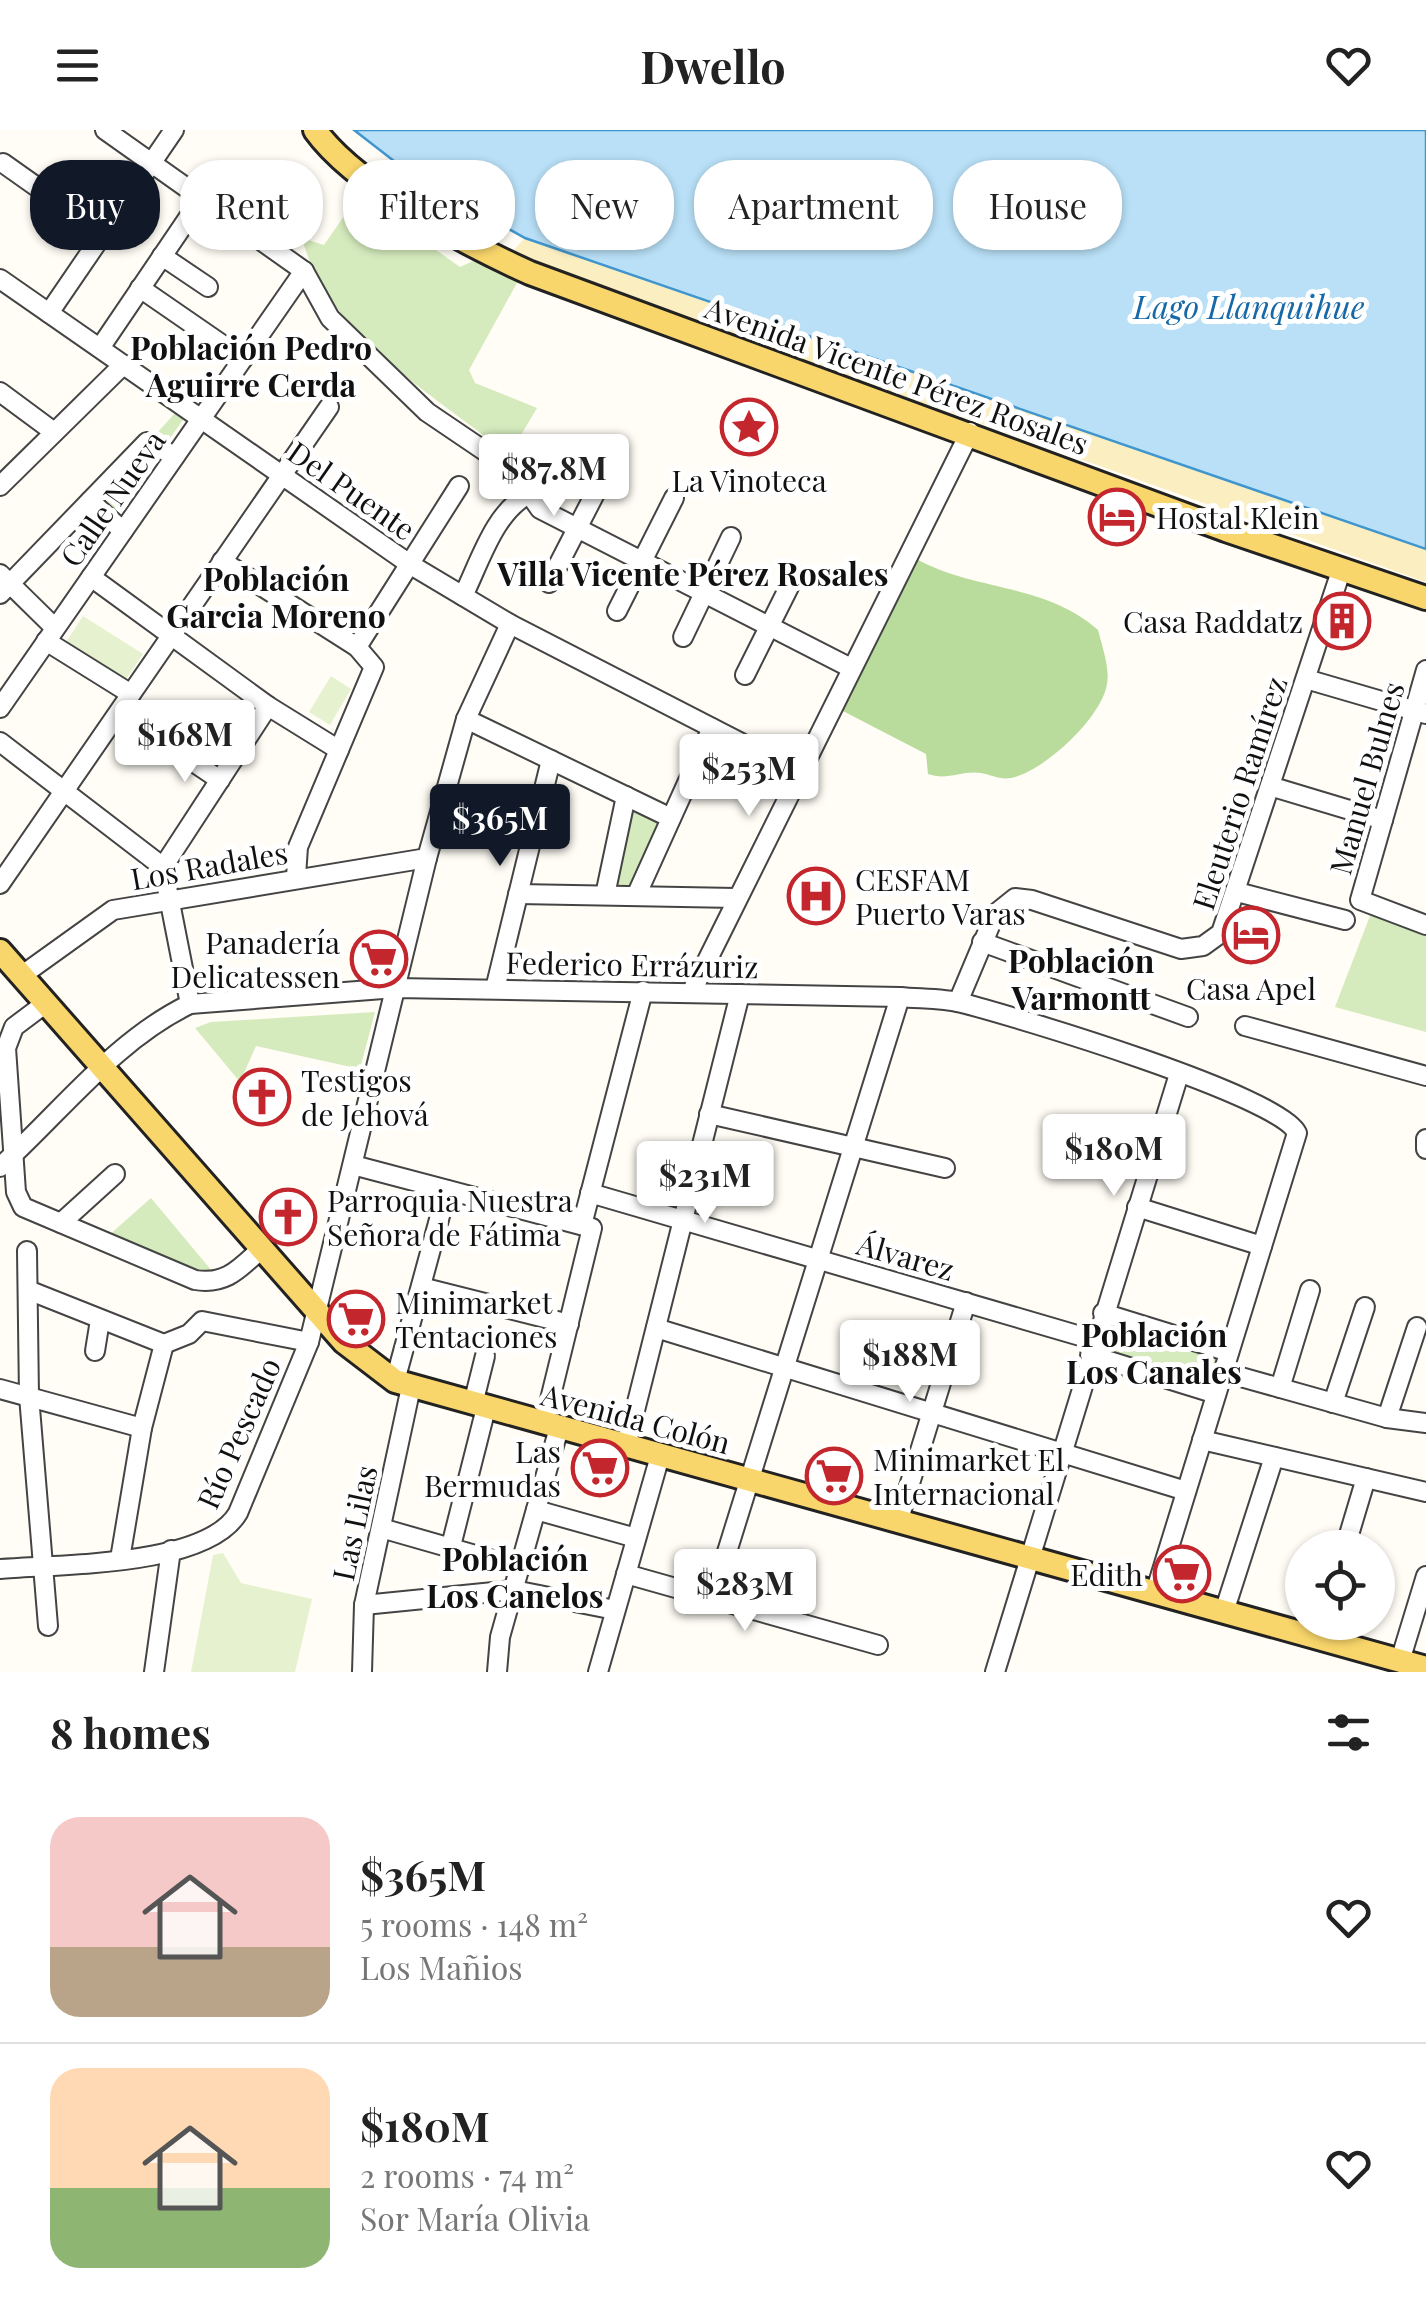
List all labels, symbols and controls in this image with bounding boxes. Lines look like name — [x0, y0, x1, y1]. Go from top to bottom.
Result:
text: Dwello — [640, 35, 786, 95]
icon: menu — [50, 38, 105, 93]
icon: heart — [1321, 38, 1376, 93]
chip: Buy — [30, 160, 160, 250]
chip: Rent — [180, 160, 323, 250]
chip: Filters — [343, 160, 515, 250]
chip: New — [535, 160, 674, 250]
chip: Apartment — [694, 160, 933, 250]
chip: House — [953, 160, 1122, 250]
water label: Lago Llanquihue — [1132, 284, 1365, 327]
street label: Avenida Vicente Pérez Rosales — [699, 287, 1094, 463]
district label: Población Pedro Aguirre Cerda — [130, 325, 372, 405]
place icon: La Vinoteca — [719, 397, 779, 457]
street label: Calle Nueva — [50, 422, 174, 574]
street label: Del Puente — [280, 432, 424, 548]
pin: $87.8M — [473, 434, 635, 519]
text: $87.8M — [501, 445, 607, 488]
place label: La Vinoteca — [671, 460, 827, 500]
hotel icon: Hostal Klein — [1087, 487, 1147, 547]
place label: Hostal Klein — [1156, 497, 1320, 537]
district label: Villa Vicente Pérez Rosales — [496, 551, 889, 594]
district label: Población Garcia Moreno — [166, 556, 386, 636]
building icon: Casa Raddatz — [1312, 591, 1372, 651]
place label: Casa Raddatz — [1123, 601, 1303, 641]
street label: Eleuterio Ramírez — [1182, 671, 1296, 915]
street label: Manuel Bulnes — [1319, 677, 1413, 879]
pin: $168M — [115, 700, 255, 785]
text: $168M — [137, 711, 233, 754]
pin: $253M — [679, 734, 819, 819]
text: $253M — [701, 745, 797, 788]
pin: $365M — [430, 784, 570, 869]
text: $365M — [452, 795, 548, 838]
street label: Los Radales — [127, 832, 291, 898]
place label: CESFAM Puerto Varas — [855, 859, 1026, 933]
hospital icon: CESFAM Puerto Varas — [786, 866, 846, 926]
hotel icon: Casa Apel — [1221, 905, 1281, 965]
place label: Panadería Delicatessen — [171, 922, 340, 996]
supermarket icon: Panadería Delicatessen — [349, 929, 409, 989]
district label: Población Varmontt — [1008, 938, 1155, 1018]
street label: Federico Errázuriz — [505, 942, 759, 986]
place label: Casa Apel — [1186, 968, 1316, 1008]
place label: Testigos de Jehová — [301, 1060, 429, 1134]
church icon: Testigos de Jehová — [232, 1067, 292, 1127]
pin: $180M — [1044, 1114, 1184, 1199]
text: $180M — [1065, 1125, 1163, 1168]
pin: $231M — [635, 1141, 775, 1226]
text: $231M — [659, 1152, 751, 1195]
place label: Parroquia Nuestra Señora de Fátima — [327, 1180, 573, 1254]
church icon: Parroquia Nuestra Señora de Fátima — [258, 1187, 318, 1247]
street label: Álvarez — [852, 1223, 959, 1289]
place label: Minimarket Tentaciones — [395, 1282, 557, 1356]
supermarket icon: Minimarket Tentaciones — [326, 1289, 386, 1349]
district label: Población Los Canales — [1066, 1312, 1242, 1392]
pin: $188M — [840, 1320, 980, 1405]
text: $188M — [862, 1331, 958, 1374]
street label: Río Pescado — [187, 1351, 289, 1515]
street label: Avenida Colón — [536, 1373, 735, 1462]
place label: Las Bermudas — [424, 1431, 561, 1505]
supermarket icon: Las Bermudas — [570, 1438, 630, 1498]
place label: Minimarket El Internacional — [873, 1439, 1064, 1513]
supermarket icon: Minimarket El Internacional — [804, 1446, 864, 1506]
street label: Las Lilas — [322, 1462, 386, 1584]
map controls — [1285, 1530, 1395, 1640]
button: locate — [1285, 1530, 1395, 1640]
district label: Población Los Canelos — [426, 1536, 604, 1616]
supermarket icon: Edith — [1152, 1544, 1212, 1604]
pin: $283M — [675, 1549, 815, 1634]
place label: Edith — [1070, 1554, 1143, 1594]
text: $283M — [696, 1560, 794, 1603]
text: 8 homes — [50, 1704, 211, 1760]
icon: filters — [1321, 1705, 1376, 1760]
text: $365M — [360, 1846, 486, 1902]
icon: home — [130, 1857, 250, 1977]
icon: heart — [1321, 1890, 1376, 1945]
text: 5 rooms · 148 m² — [360, 1902, 588, 1945]
text: Los Mañios — [360, 1945, 523, 1988]
text: $180M — [360, 2097, 490, 2153]
icon: home — [130, 2108, 250, 2228]
icon: heart — [1321, 2141, 1376, 2196]
text: 2 rooms · 74 m² — [360, 2153, 574, 2196]
text: Sor María Olivia — [360, 2196, 590, 2239]

